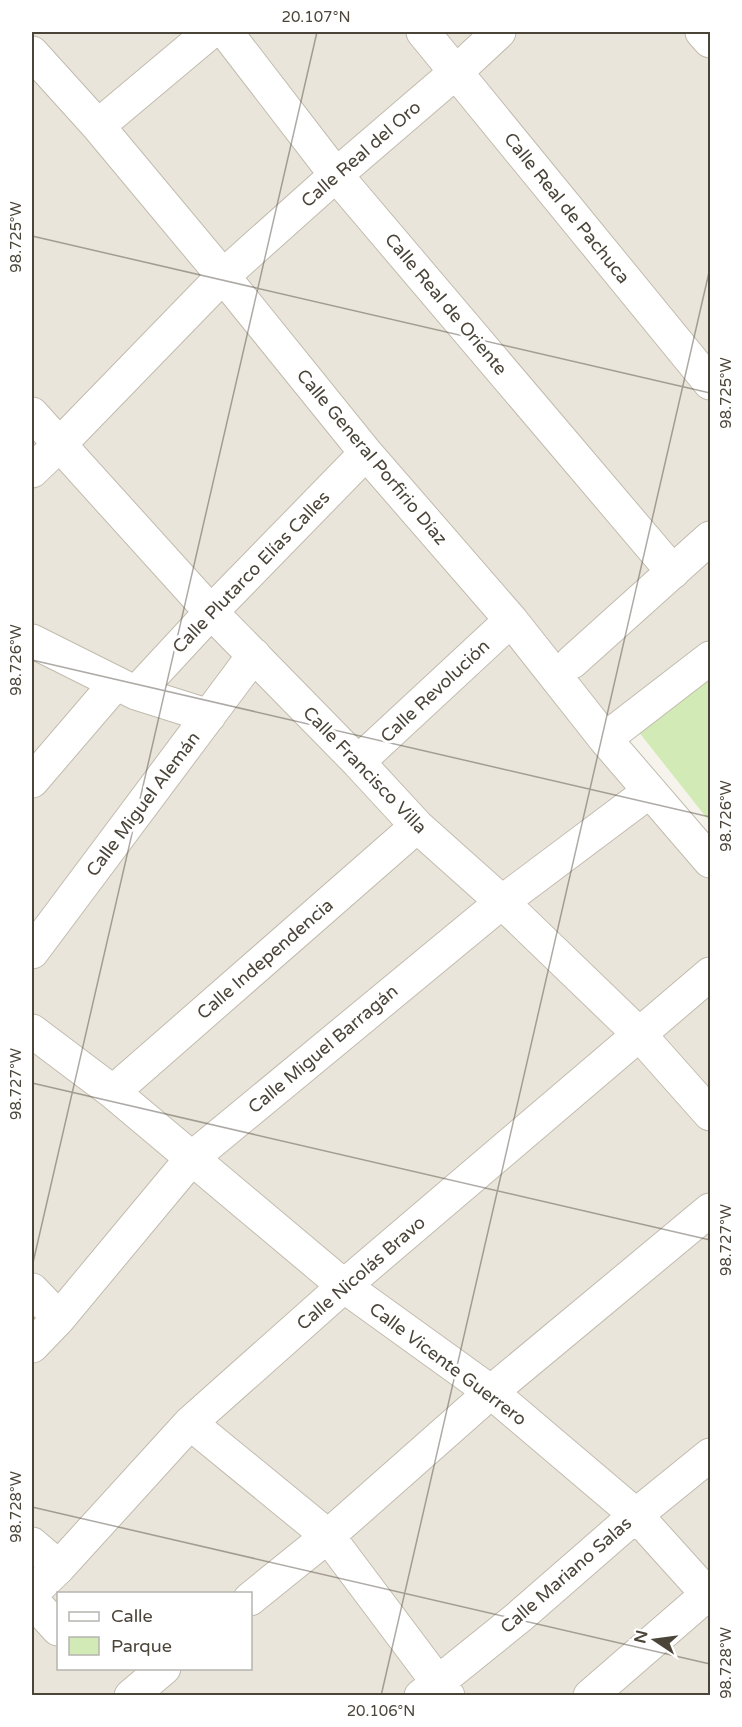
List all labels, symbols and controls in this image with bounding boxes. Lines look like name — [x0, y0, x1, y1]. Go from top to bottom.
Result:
text: 20.107°N — [281, 8, 351, 26]
street label: Calle Real del Oro — [297, 96, 425, 212]
street label: Calle Real de Pachuca — [499, 128, 635, 288]
text: 98.725°W — [7, 201, 25, 273]
street label: Calle Real de Oriente — [380, 228, 512, 380]
text: 98.725°W — [717, 357, 735, 429]
street label: Calle General Porfirio Díaz — [292, 365, 452, 549]
street label: Calle Plutarco Elías Calles — [168, 486, 334, 658]
text: 98.726°W — [7, 624, 25, 696]
street label: Calle Revolución — [376, 635, 494, 747]
street label: Calle Francisco Villa — [299, 702, 431, 838]
street label: Calle Miguel Alemán — [81, 727, 205, 881]
text: 98.726°W — [717, 780, 735, 852]
street label: Calle Independencia — [192, 894, 338, 1024]
street label: Calle Miguel Barragán — [244, 980, 402, 1118]
text: 98.727°W — [7, 1048, 25, 1120]
text: 98.727°W — [717, 1204, 735, 1276]
street label: Calle Nicolás Bravo — [292, 1211, 430, 1335]
street label: Calle Vicente Guerrero — [365, 1298, 531, 1430]
text: 98.728°W — [7, 1471, 25, 1543]
street label: Calle Mariano Salas — [496, 1512, 636, 1638]
legend — [57, 1592, 252, 1670]
text: Calle — [111, 1605, 153, 1627]
north arrow — [625, 1610, 685, 1670]
text: 98.728°W — [717, 1627, 735, 1699]
text: N — [630, 1628, 653, 1645]
text: Parque — [111, 1635, 172, 1657]
text: 20.106°N — [347, 1702, 415, 1720]

